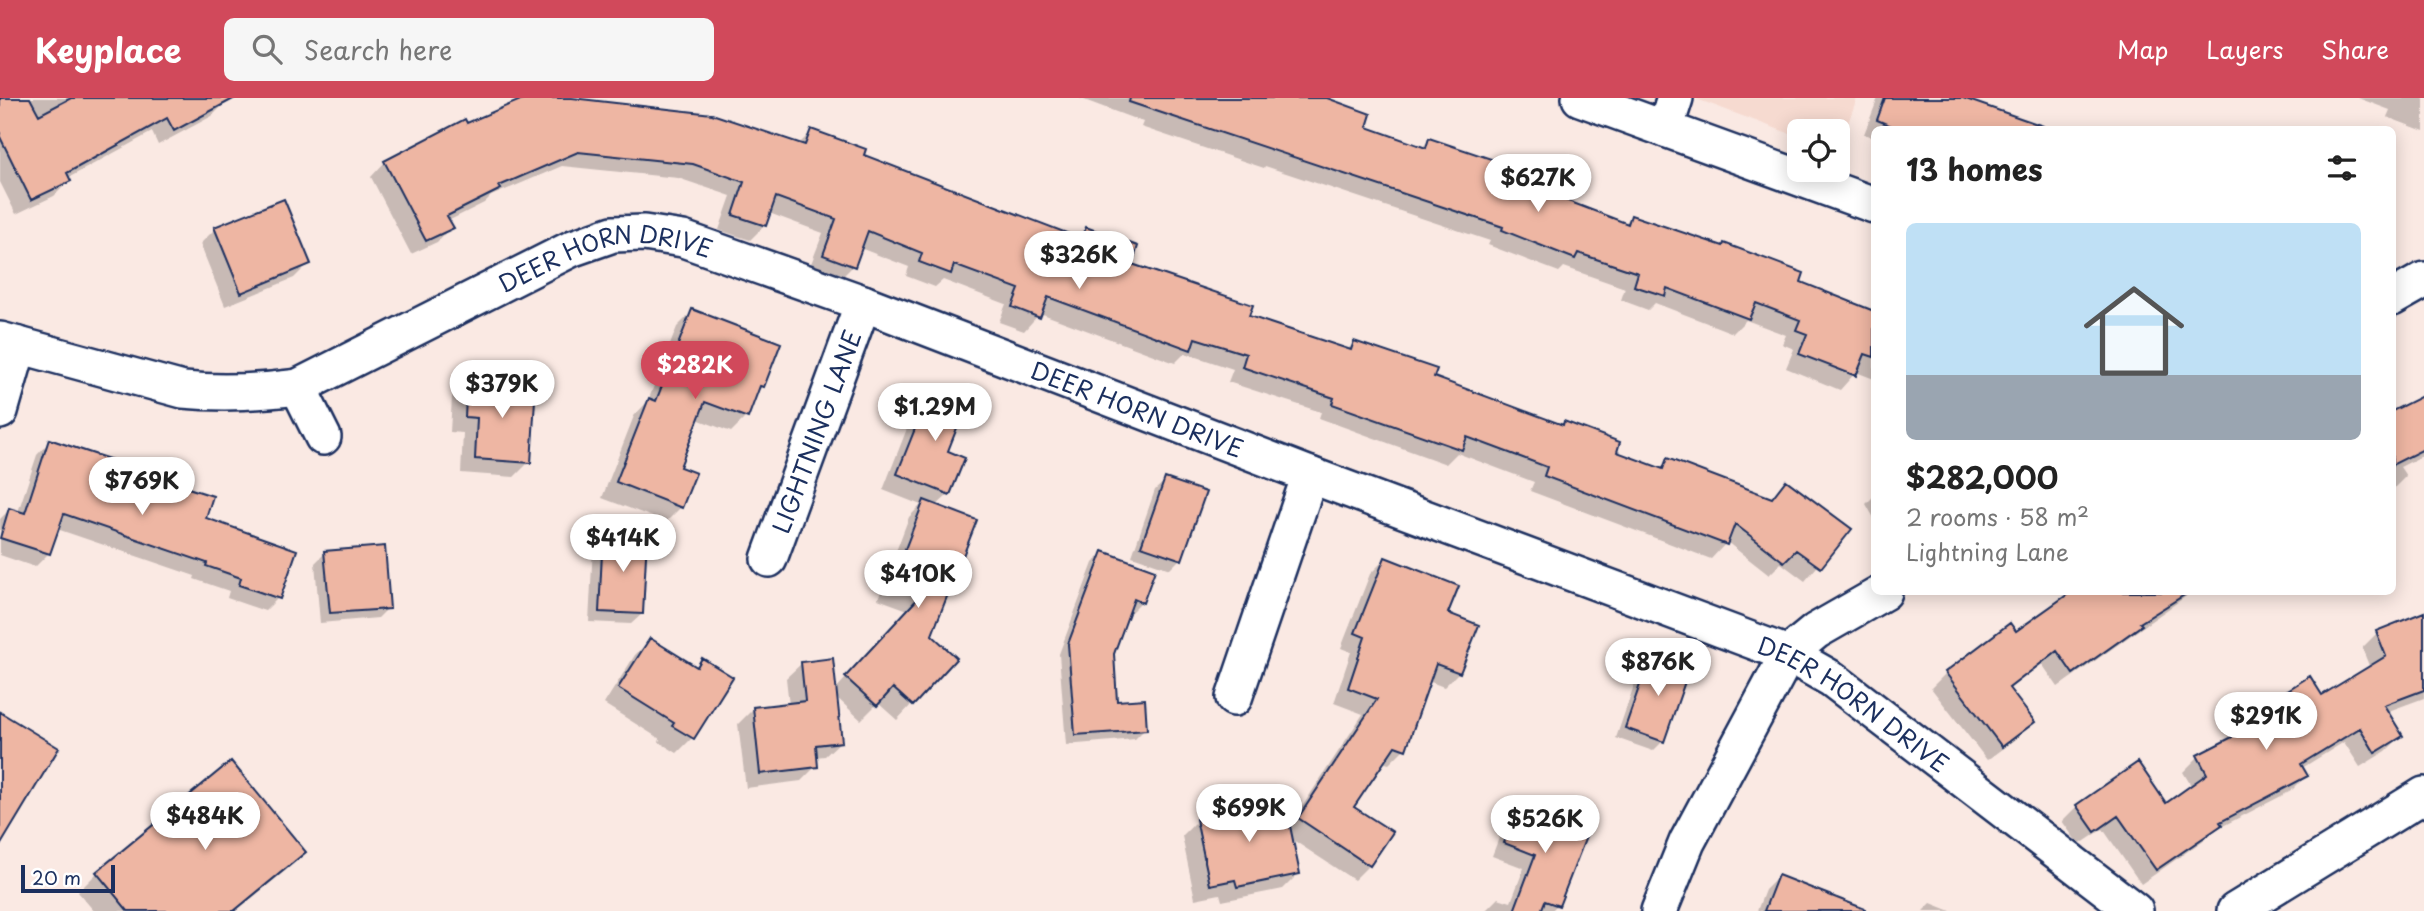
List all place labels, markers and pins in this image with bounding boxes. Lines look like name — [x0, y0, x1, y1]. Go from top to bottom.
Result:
pin: $627K — [1489, 155, 1587, 214]
pin: $326K — [1030, 232, 1128, 291]
pin: $282K — [646, 342, 744, 401]
pin: $379K — [453, 360, 551, 420]
pin: $1.29M — [878, 384, 992, 443]
pin: $769K — [93, 458, 191, 517]
pin: $414K — [574, 514, 672, 574]
pin: $410K — [869, 550, 967, 610]
pin: $876K — [1609, 638, 1707, 698]
pin: $291K — [2217, 692, 2315, 752]
pin: $699K — [1200, 784, 1298, 844]
pin: $484K — [156, 792, 254, 852]
pin: $526K — [1496, 796, 1594, 855]

